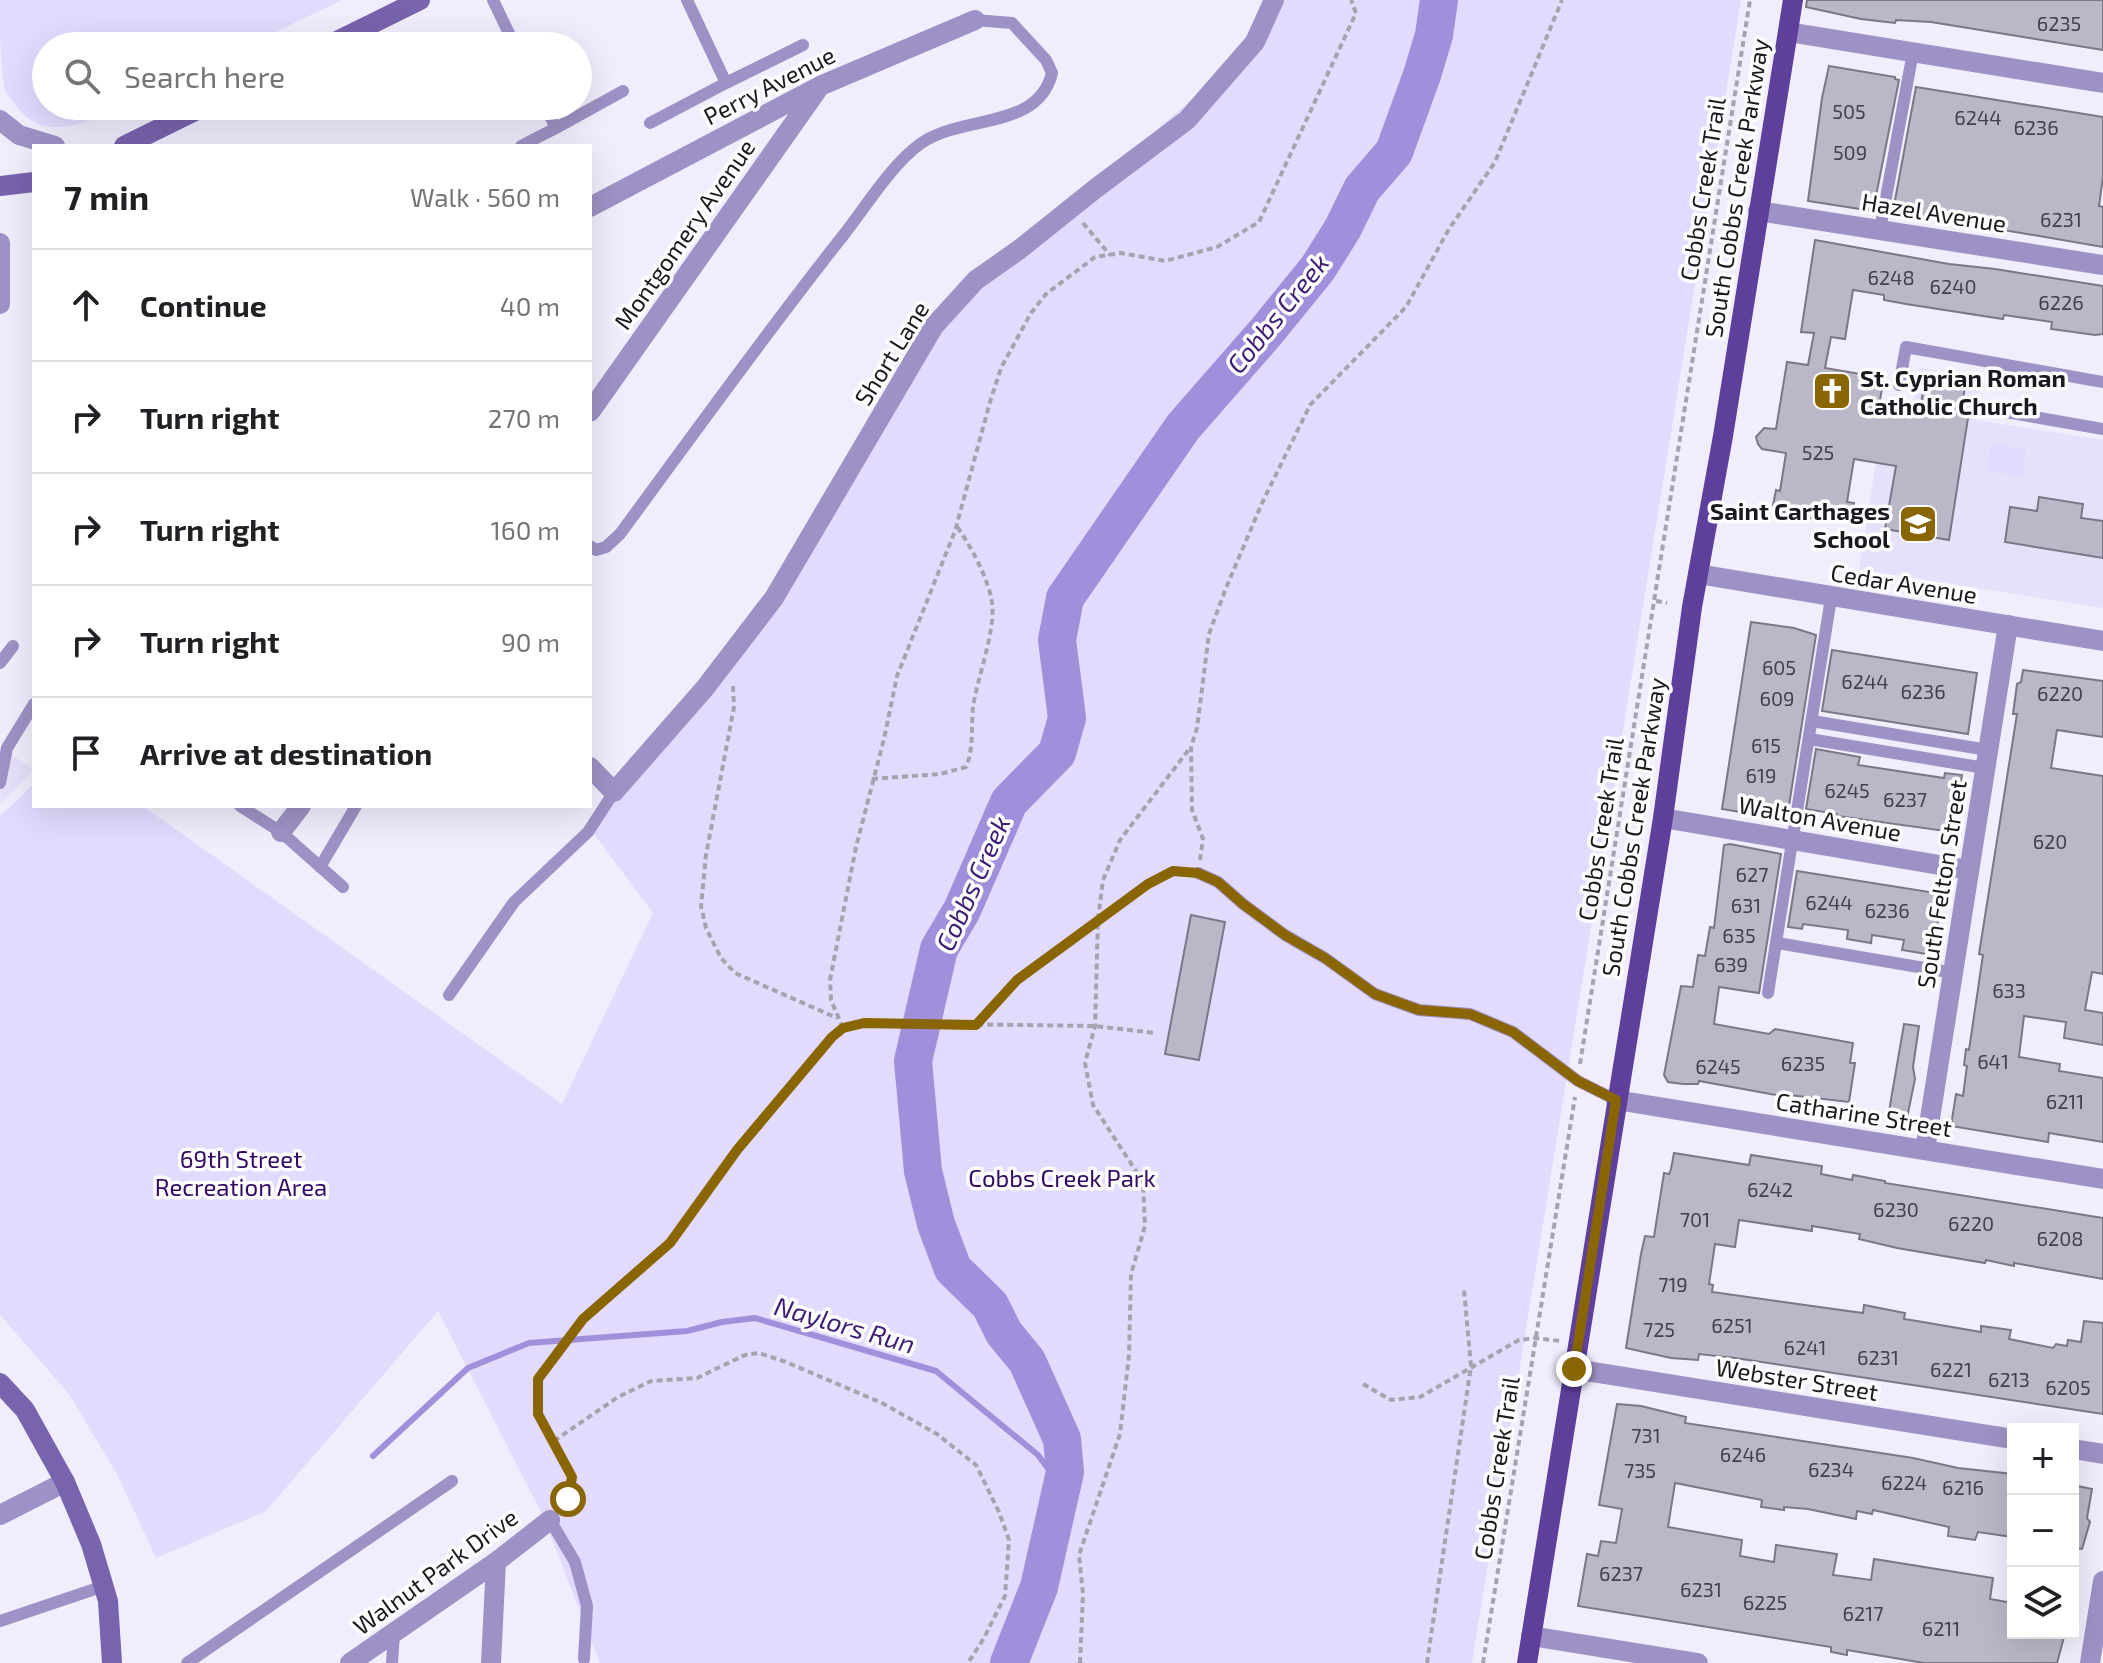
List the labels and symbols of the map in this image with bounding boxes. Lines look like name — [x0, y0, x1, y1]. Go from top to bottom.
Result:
house number: 6235 — [2037, 11, 2081, 35]
street label: South Cobbs Creek Parkway — [1698, 36, 1774, 340]
street label: Perry Avenue — [698, 39, 840, 131]
street label: Cobbs Creek Trail — [1673, 95, 1731, 283]
house number: 505 — [1832, 99, 1866, 123]
house number: 6244 — [1954, 105, 2002, 129]
house number: 6236 — [2013, 115, 2059, 139]
street label: Montgomery Avenue — [607, 133, 761, 335]
house number: 509 — [1833, 140, 1867, 164]
street label: Hazel Avenue — [1860, 186, 2008, 238]
house number: 6231 — [2040, 207, 2082, 231]
water label: Cobbs Creek — [1220, 247, 1334, 379]
house number: 6248 — [1867, 265, 1915, 289]
house number: 6240 — [1929, 274, 1977, 298]
house number: 6226 — [2038, 290, 2084, 314]
street label: Short Lane — [848, 295, 934, 411]
place label: St. Cyprian Roman Catholic Church — [1860, 363, 2066, 420]
church icon: St. Cyprian Roman Catholic Church — [1811, 370, 1853, 412]
house number: 525 — [1802, 440, 1834, 464]
place label: Saint Carthages School — [1710, 496, 1890, 553]
school or university icon: Saint Carthages School — [1897, 503, 1939, 545]
street label: Cedar Avenue — [1829, 557, 1979, 609]
house number: 605 — [1762, 655, 1796, 679]
house number: 6244 — [1841, 669, 1889, 693]
street label: South Cobbs Creek Parkway — [1595, 675, 1671, 979]
house number: 6236 — [1900, 679, 1946, 703]
house number: 6220 — [2037, 681, 2083, 705]
house number: 609 — [1760, 686, 1794, 710]
house number: 615 — [1751, 733, 1781, 757]
street label: Cobbs Creek Trail — [1571, 735, 1629, 923]
house number: 619 — [1746, 763, 1776, 787]
house number: 6245 — [1824, 778, 1870, 802]
street label: South Felton Street — [1910, 778, 1972, 990]
house number: 6237 — [1883, 787, 1927, 811]
street label: Walton Avenue — [1736, 789, 1904, 847]
water label: Cobbs Creek — [928, 811, 1016, 955]
house number: 620 — [2033, 829, 2067, 853]
house number: 627 — [1736, 862, 1768, 886]
house number: 6244 — [1805, 890, 1853, 914]
house number: 631 — [1731, 893, 1761, 917]
house number: 6236 — [1864, 898, 1910, 922]
house number: 635 — [1722, 923, 1756, 947]
house number: 639 — [1714, 952, 1748, 976]
house number: 633 — [1992, 978, 2026, 1002]
house number: 641 — [1977, 1049, 2009, 1073]
house number: 6235 — [1781, 1051, 1825, 1075]
house number: 6245 — [1695, 1054, 1741, 1078]
street label: Catharine Street — [1774, 1086, 1954, 1142]
house number: 6211 — [2046, 1089, 2084, 1113]
park label: 69th Street Recreation Area — [155, 1144, 327, 1201]
park label: Cobbs Creek Park — [968, 1163, 1156, 1192]
house number: 6242 — [1747, 1177, 1793, 1201]
house number: 6230 — [1873, 1197, 1919, 1221]
house number: 701 — [1680, 1207, 1710, 1231]
house number: 6220 — [1948, 1211, 1994, 1235]
house number: 6208 — [2037, 1226, 2083, 1250]
house number: 719 — [1658, 1272, 1688, 1296]
water label: Naylors Run — [771, 1289, 919, 1360]
house number: 6251 — [1711, 1313, 1753, 1337]
house number: 725 — [1643, 1317, 1675, 1341]
house number: 6241 — [1784, 1335, 1826, 1359]
house number: 6231 — [1857, 1345, 1899, 1369]
route end — [1556, 1351, 1592, 1387]
street label: Webster Street — [1714, 1352, 1880, 1406]
house number: 6221 — [1930, 1357, 1972, 1381]
house number: 6213 — [1988, 1367, 2030, 1391]
street label: Cobbs Creek Trail — [1467, 1374, 1525, 1562]
house number: 6205 — [2045, 1375, 2091, 1399]
house number: 731 — [1631, 1423, 1661, 1447]
house number: 6246 — [1720, 1442, 1766, 1466]
house number: 6234 — [1808, 1457, 1854, 1481]
house number: 735 — [1624, 1458, 1656, 1482]
house number: 6224 — [1881, 1470, 1927, 1494]
house number: 6216 — [1942, 1475, 1984, 1499]
route start — [550, 1481, 586, 1517]
street label: Walnut Park Drive — [347, 1502, 523, 1640]
house number: 6237 — [1599, 1561, 1643, 1585]
house number: 6231 — [1680, 1577, 1722, 1601]
house number: 6225 — [1743, 1590, 1787, 1614]
house number: 6217 — [1843, 1601, 1883, 1625]
house number: 6211 — [1922, 1616, 1960, 1640]

